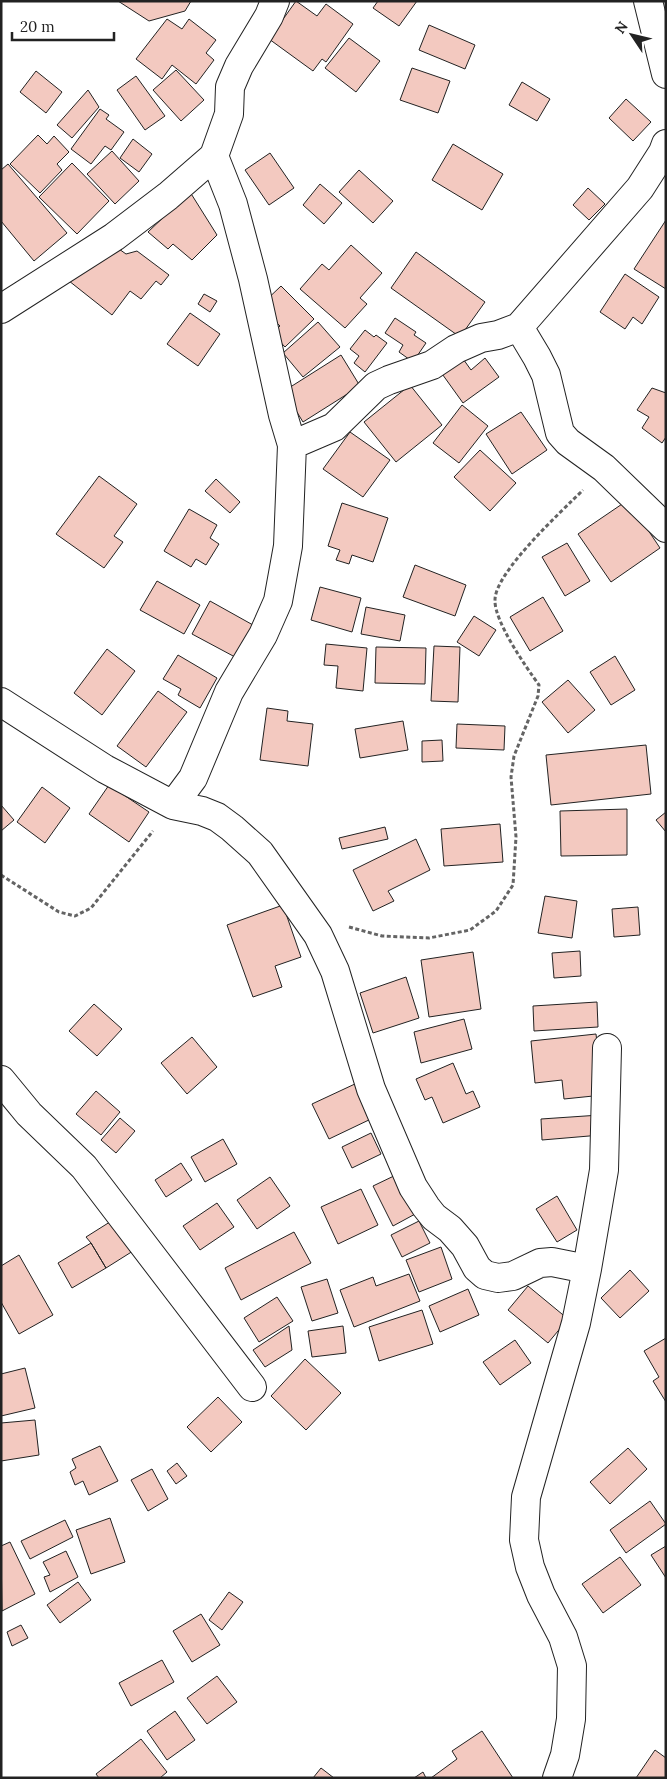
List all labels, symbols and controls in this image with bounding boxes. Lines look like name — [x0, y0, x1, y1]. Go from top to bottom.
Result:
scale bar — [12, 10, 115, 42]
north arrow — [607, 10, 657, 60]
text: 20 m — [20, 17, 55, 36]
text: N — [611, 18, 632, 37]

